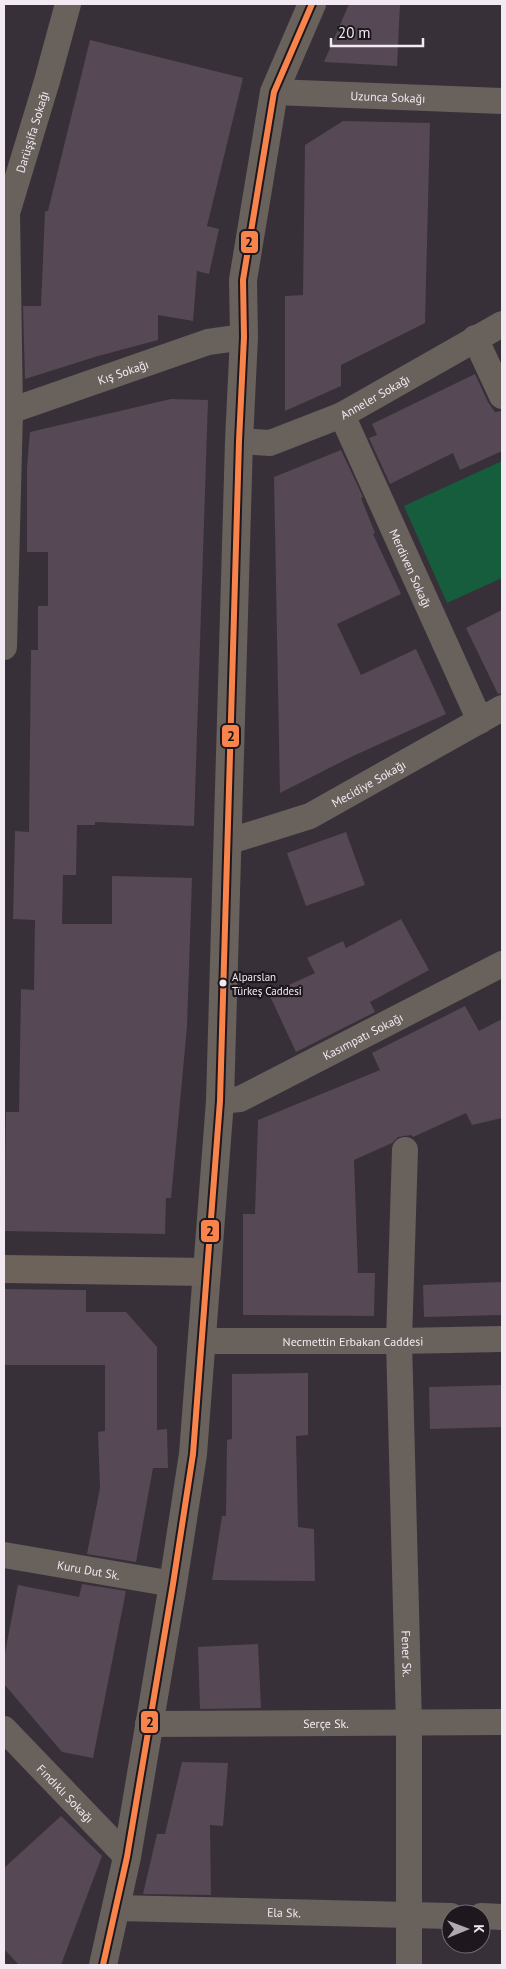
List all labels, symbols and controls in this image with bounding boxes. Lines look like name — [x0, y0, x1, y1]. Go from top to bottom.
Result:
scale bar — [331, 15, 424, 47]
text: 20 m — [338, 23, 371, 42]
street label: Uzunca Sokağı — [350, 88, 426, 105]
street label: Darüşşifa Sokağı — [12, 89, 51, 175]
line badge: 2 — [240, 230, 259, 254]
text: 2 — [245, 233, 253, 251]
street label: Kış Sokağı — [95, 356, 150, 387]
street label: Anneler Sokağı — [337, 371, 412, 422]
street label: Merdiven Sokağı — [387, 526, 435, 610]
line badge: 2 — [221, 724, 240, 748]
text: 2 — [227, 727, 235, 745]
street label: Mecidiye Sokağı — [329, 756, 408, 810]
place label: Alparslan Türkeş Caddesi — [232, 970, 302, 998]
marker: Alparslan Türkeş Caddesi — [218, 978, 228, 988]
street label: Kasımpatı Sokağı — [320, 1009, 405, 1063]
line badge: 2 — [200, 1219, 220, 1243]
text: 2 — [206, 1222, 214, 1240]
street label: Necmettin Erbakan Caddesi — [283, 1333, 424, 1349]
street label: Kuru Dut Sk. — [56, 1557, 121, 1582]
street label: Fener Sk. — [399, 1630, 415, 1678]
line badge: 2 — [140, 1710, 159, 1734]
text: 2 — [146, 1713, 154, 1731]
street label: Serçe Sk. — [303, 1715, 349, 1731]
street label: Fındıklı Sokağı — [34, 1761, 97, 1826]
street label: Ela Sk. — [267, 1904, 301, 1920]
north arrow — [441, 1904, 491, 1954]
text: K — [470, 1924, 488, 1934]

